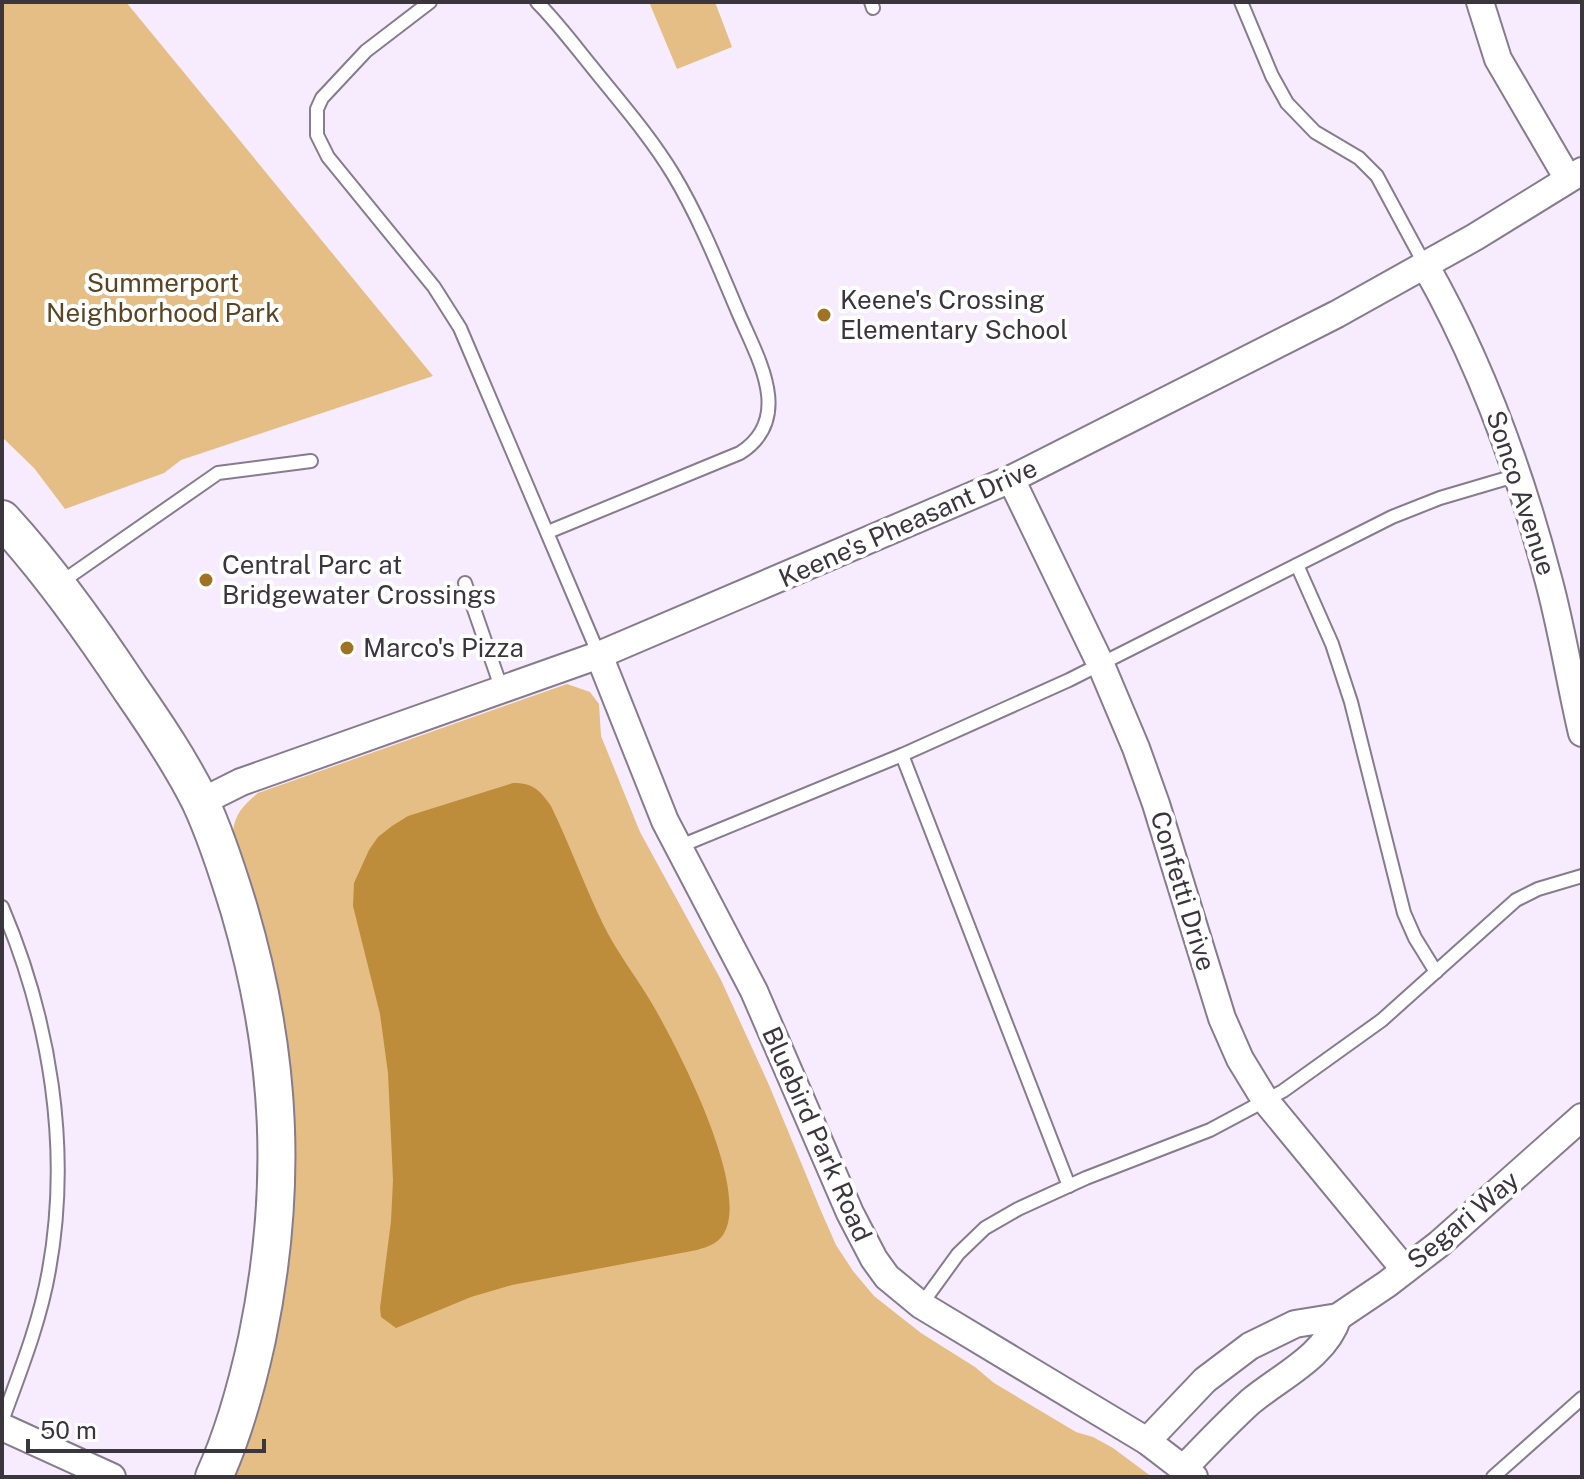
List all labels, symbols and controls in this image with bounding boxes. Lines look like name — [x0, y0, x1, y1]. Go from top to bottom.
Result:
park label: Summerport Neighborhood Park — [46, 267, 280, 328]
place label: Keene's Crossing Elementary School — [840, 284, 1068, 345]
marker: Keene's Crossing Elementary School — [815, 306, 833, 324]
street label: Sonco Avenue — [1480, 407, 1563, 579]
street label: Keene's Pheasant Drive — [774, 452, 1042, 594]
place label: Central Parc at Bridgewater Crossings — [222, 549, 496, 610]
marker: Central Parc at Bridgewater Crossings — [197, 571, 215, 589]
place label: Marco's Pizza — [363, 632, 524, 663]
marker: Marco's Pizza — [338, 639, 356, 657]
street label: Confetti Drive — [1144, 807, 1222, 974]
street label: Bluebird Park Road — [756, 1022, 879, 1246]
street label: Segari Way — [1401, 1164, 1525, 1275]
scale bar — [28, 1403, 264, 1453]
text: 50 m — [40, 1416, 97, 1444]

